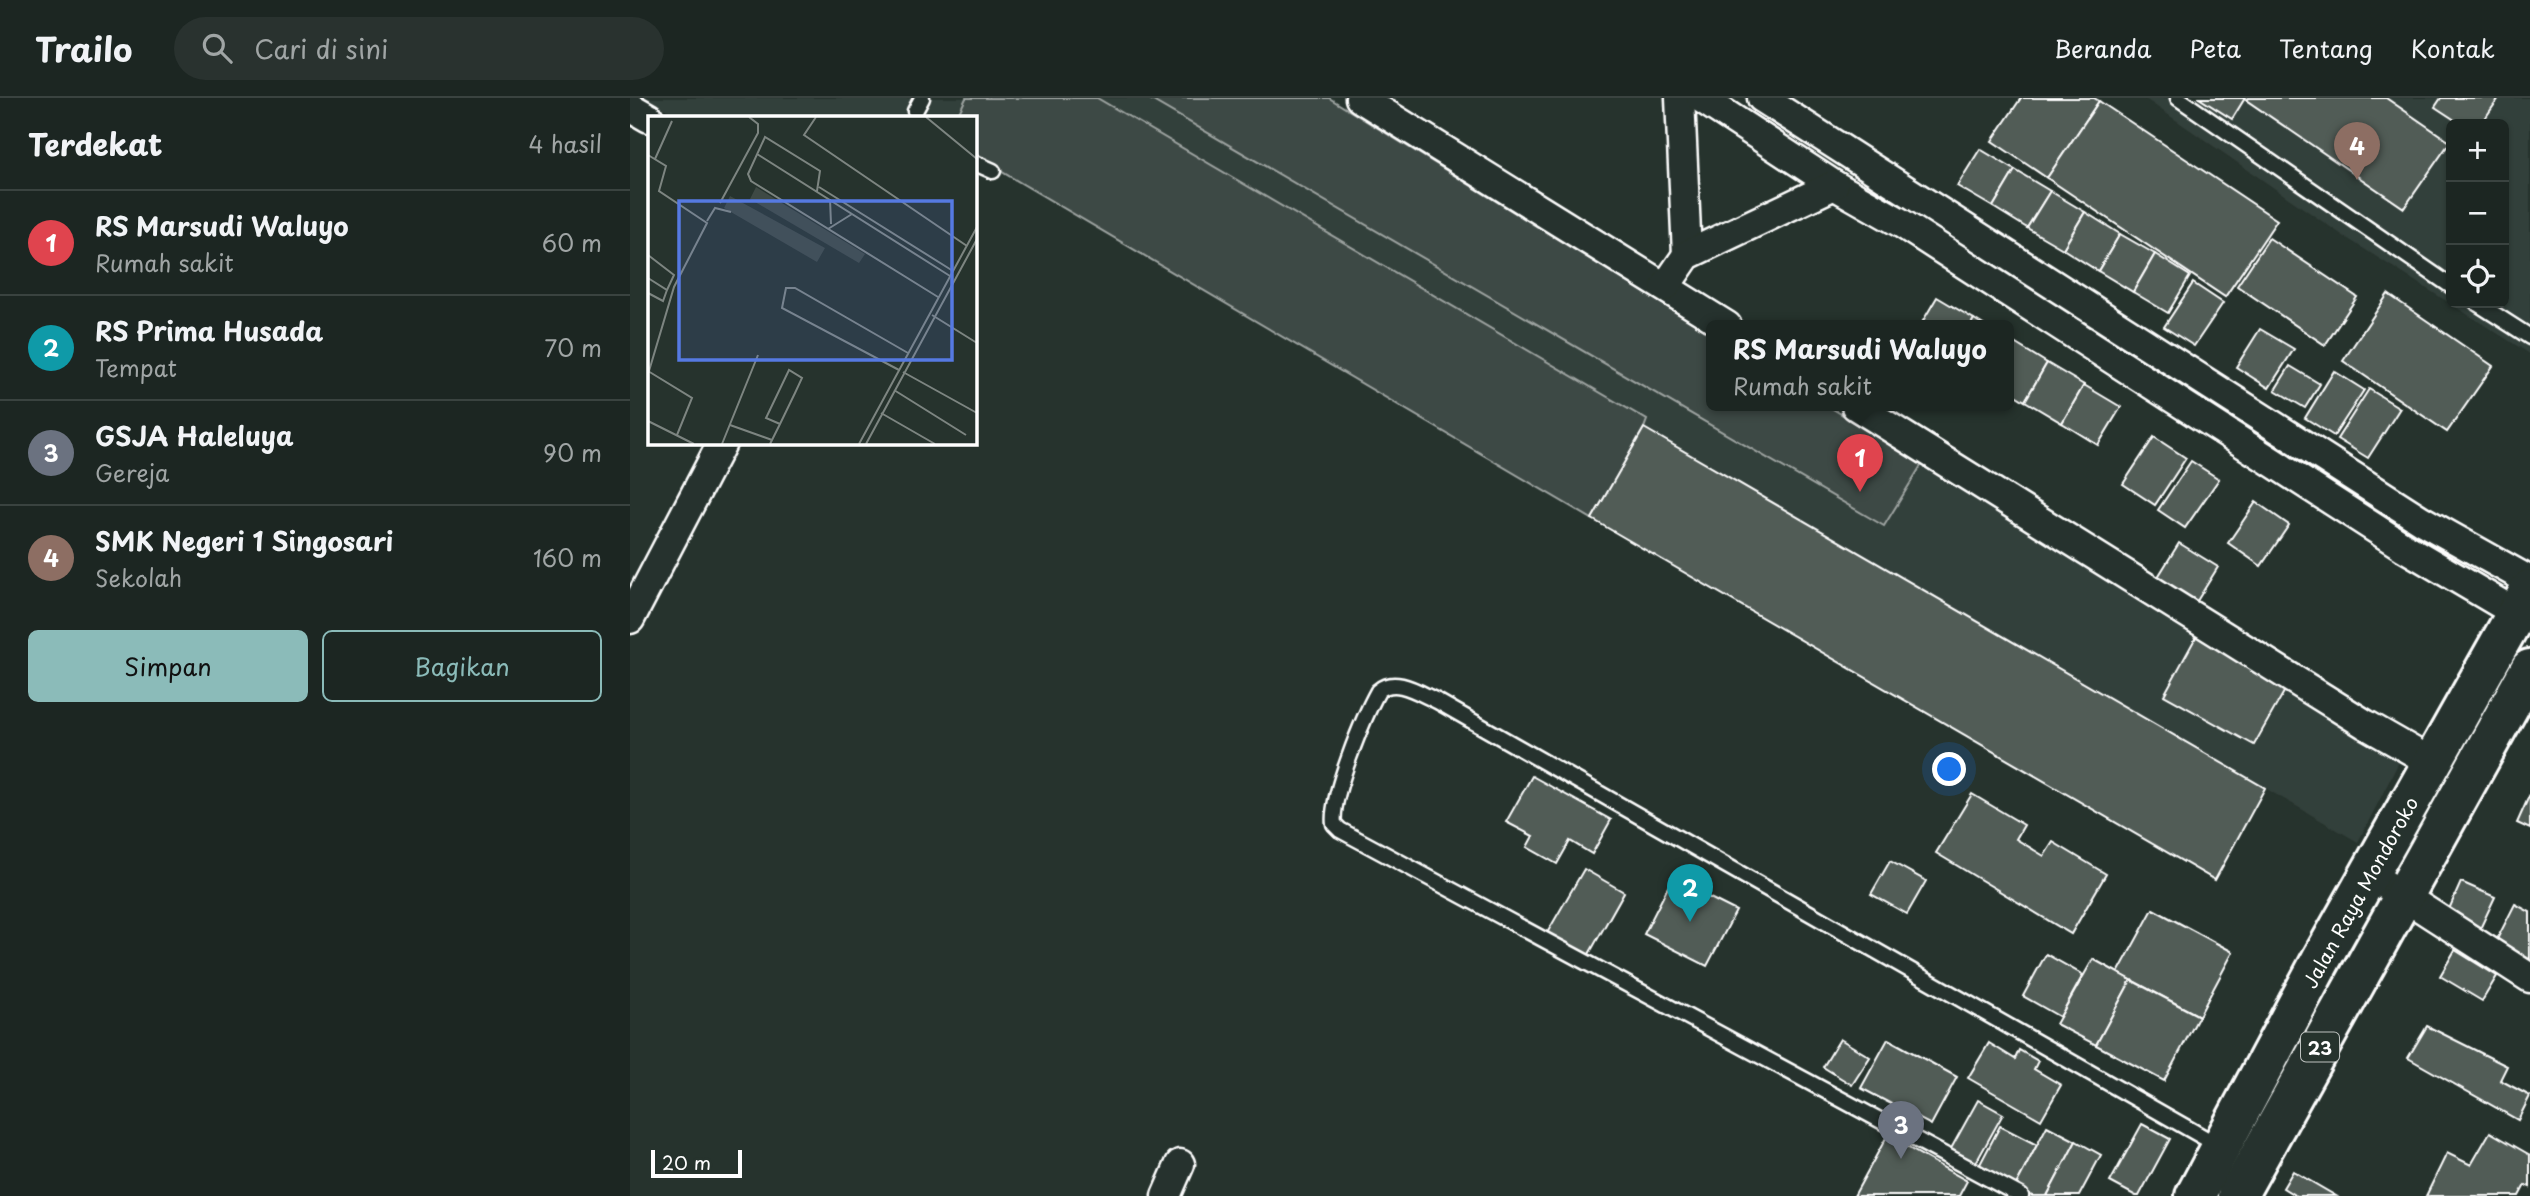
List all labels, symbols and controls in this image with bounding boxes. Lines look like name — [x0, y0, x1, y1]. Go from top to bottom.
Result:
search box — [174, 17, 664, 80]
text: Trailo — [35, 23, 132, 73]
icon: search — [198, 29, 236, 67]
text: Cari di sini — [254, 29, 388, 68]
text: Beranda — [2054, 30, 2151, 66]
text: Peta — [2189, 30, 2241, 66]
text: Tentang — [2279, 30, 2373, 66]
text: Kontak — [2411, 30, 2495, 66]
inset map — [648, 116, 976, 444]
map controls — [2446, 119, 2509, 308]
button: + — [2446, 119, 2509, 182]
text: Terdekat — [28, 121, 163, 166]
pin: 4 — [2334, 122, 2380, 180]
text: 4 hasil — [528, 126, 602, 161]
button: − — [2446, 182, 2509, 245]
text: RS Marsudi Waluyo — [95, 206, 349, 245]
text: 1 — [46, 225, 57, 260]
text: 60 m — [542, 225, 602, 260]
text: Rumah sakit — [95, 245, 234, 280]
button: locate — [2446, 245, 2509, 308]
text: RS Prima Husada — [95, 311, 323, 350]
popup — [1706, 320, 2014, 411]
text: RS Marsudi Waluyo — [1733, 329, 1987, 368]
text: 2 — [43, 330, 59, 365]
text: 70 m — [544, 330, 602, 365]
text: Tempat — [95, 350, 177, 385]
text: Rumah sakit — [1733, 368, 1872, 403]
text: GSJA Haleluya — [95, 416, 294, 455]
pin: 1 — [1837, 434, 1883, 492]
text: 3 — [43, 435, 59, 470]
text: 90 m — [543, 435, 602, 470]
text: Gereja — [95, 455, 169, 490]
text: SMK Negeri 1 Singosari — [95, 521, 393, 560]
text: 4 — [43, 540, 59, 575]
text: 160 m — [533, 540, 602, 575]
text: Sekolah — [95, 560, 182, 595]
button: Simpan — [28, 630, 308, 702]
button: Bagikan — [322, 630, 602, 702]
your location — [1932, 752, 1966, 786]
street label: Jalan Raya Mondoroko — [2296, 791, 2424, 993]
pin: 2 — [1667, 864, 1713, 922]
road number: 23 — [2301, 1032, 2339, 1062]
pin: 3 — [1878, 1101, 1924, 1159]
scale bar — [651, 1147, 742, 1179]
text: 20 m — [662, 1148, 711, 1176]

